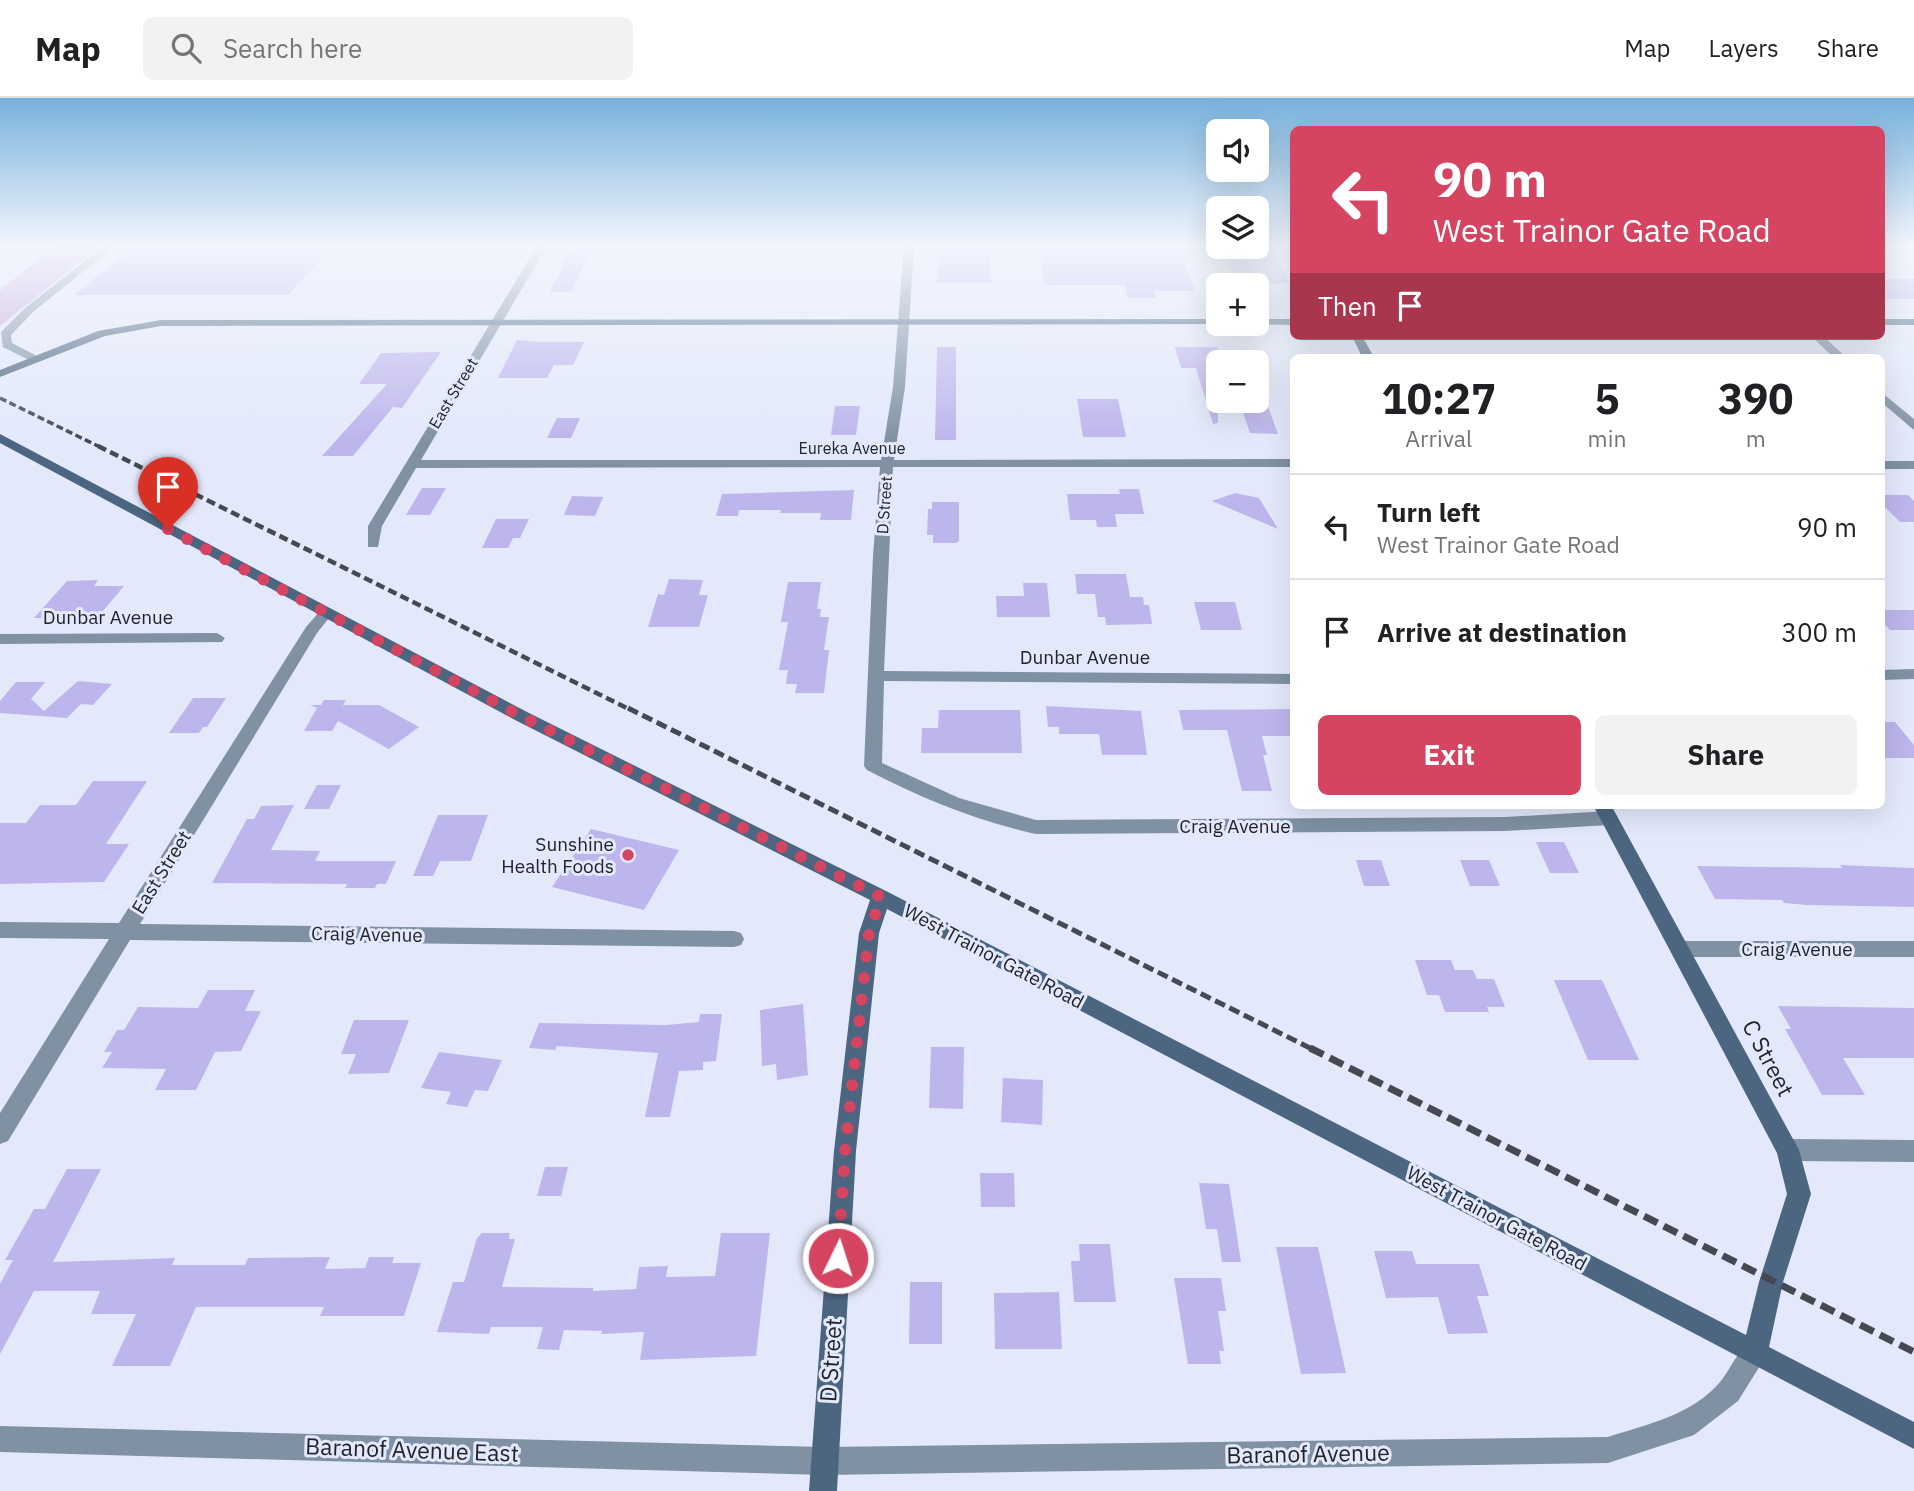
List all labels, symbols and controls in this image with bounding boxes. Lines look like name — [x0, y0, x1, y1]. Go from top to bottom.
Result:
search box — [143, 17, 633, 80]
text: Map — [35, 27, 101, 70]
icon: search — [167, 29, 205, 67]
text: Search here — [223, 31, 362, 65]
text: Map — [1624, 32, 1671, 64]
text: Layers — [1709, 32, 1779, 64]
text: Share — [1817, 32, 1879, 64]
map controls — [1206, 119, 1269, 413]
button: sound — [1206, 119, 1269, 182]
text: 90 m — [1433, 147, 1547, 210]
icon: left — [1318, 154, 1409, 245]
button: layers — [1206, 196, 1269, 259]
text: West Trainor Gate Road — [1433, 209, 1771, 251]
button: + — [1206, 273, 1269, 336]
icon: arrive — [1391, 287, 1429, 325]
text: Then — [1318, 289, 1377, 323]
button: − — [1206, 350, 1269, 413]
street label: East Street — [424, 354, 482, 432]
text: 10:27 — [1381, 371, 1496, 426]
text: 5 — [1594, 371, 1620, 426]
text: 390 — [1718, 371, 1794, 426]
text: Arrival — [1405, 423, 1472, 453]
text: min — [1588, 423, 1626, 453]
text: m — [1746, 423, 1766, 453]
street label: Eureka Avenue — [798, 438, 906, 458]
pin — [138, 457, 198, 529]
icon: arrive — [149, 468, 187, 506]
street label: D Street — [872, 475, 896, 535]
text: Turn left — [1377, 495, 1480, 529]
icon: left — [1318, 508, 1356, 546]
text: 90 m — [1797, 510, 1857, 544]
text: West Trainor Gate Road — [1377, 529, 1620, 559]
street label: Dunbar Avenue — [43, 605, 173, 629]
icon: arrive — [1318, 613, 1356, 651]
text: Arrive at destination — [1377, 615, 1627, 649]
text: 300 m — [1781, 615, 1857, 649]
street label: Dunbar Avenue — [1020, 645, 1150, 669]
button: Exit — [1318, 715, 1581, 795]
button: Share — [1595, 715, 1857, 795]
street label: Craig Avenue — [1179, 814, 1291, 838]
street label: East Street — [126, 826, 196, 918]
place label: Sunshine Health Foods — [501, 832, 614, 878]
marker: Sunshine Health Foods — [620, 847, 636, 863]
street label: West Trainor Gate Road — [900, 898, 1088, 1014]
street label: Craig Avenue — [311, 921, 423, 947]
street label: Craig Avenue — [1741, 937, 1853, 961]
street label: C Street — [1736, 1014, 1802, 1101]
street label: West Trainor Gate Road — [1403, 1160, 1591, 1276]
position arrow — [801, 1221, 875, 1295]
street label: D Street — [812, 1317, 848, 1403]
street label: Baranof Avenue East — [305, 1430, 519, 1468]
street label: Baranof Avenue — [1226, 1437, 1390, 1469]

